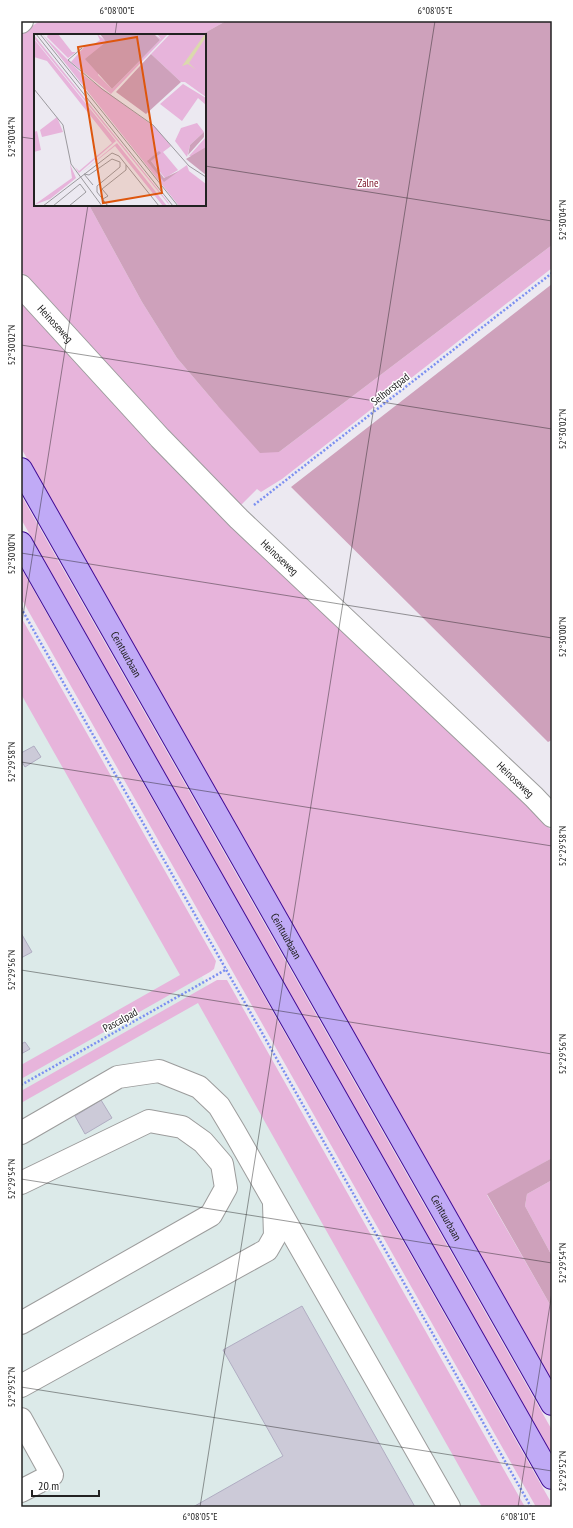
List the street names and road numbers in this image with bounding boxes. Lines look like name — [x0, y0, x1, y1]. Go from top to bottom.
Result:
street label: Heinoseweg — [35, 302, 76, 346]
street label: Selhorstpad — [368, 369, 412, 408]
street label: Heinoseweg — [258, 536, 301, 578]
street label: Ceintuurbaan — [108, 629, 145, 680]
street label: Heinoseweg — [494, 759, 537, 801]
street label: Ceintuurbaan — [268, 911, 305, 962]
street label: Pascalpad — [100, 1005, 140, 1035]
street label: Ceintuurbaan — [428, 1192, 465, 1243]

